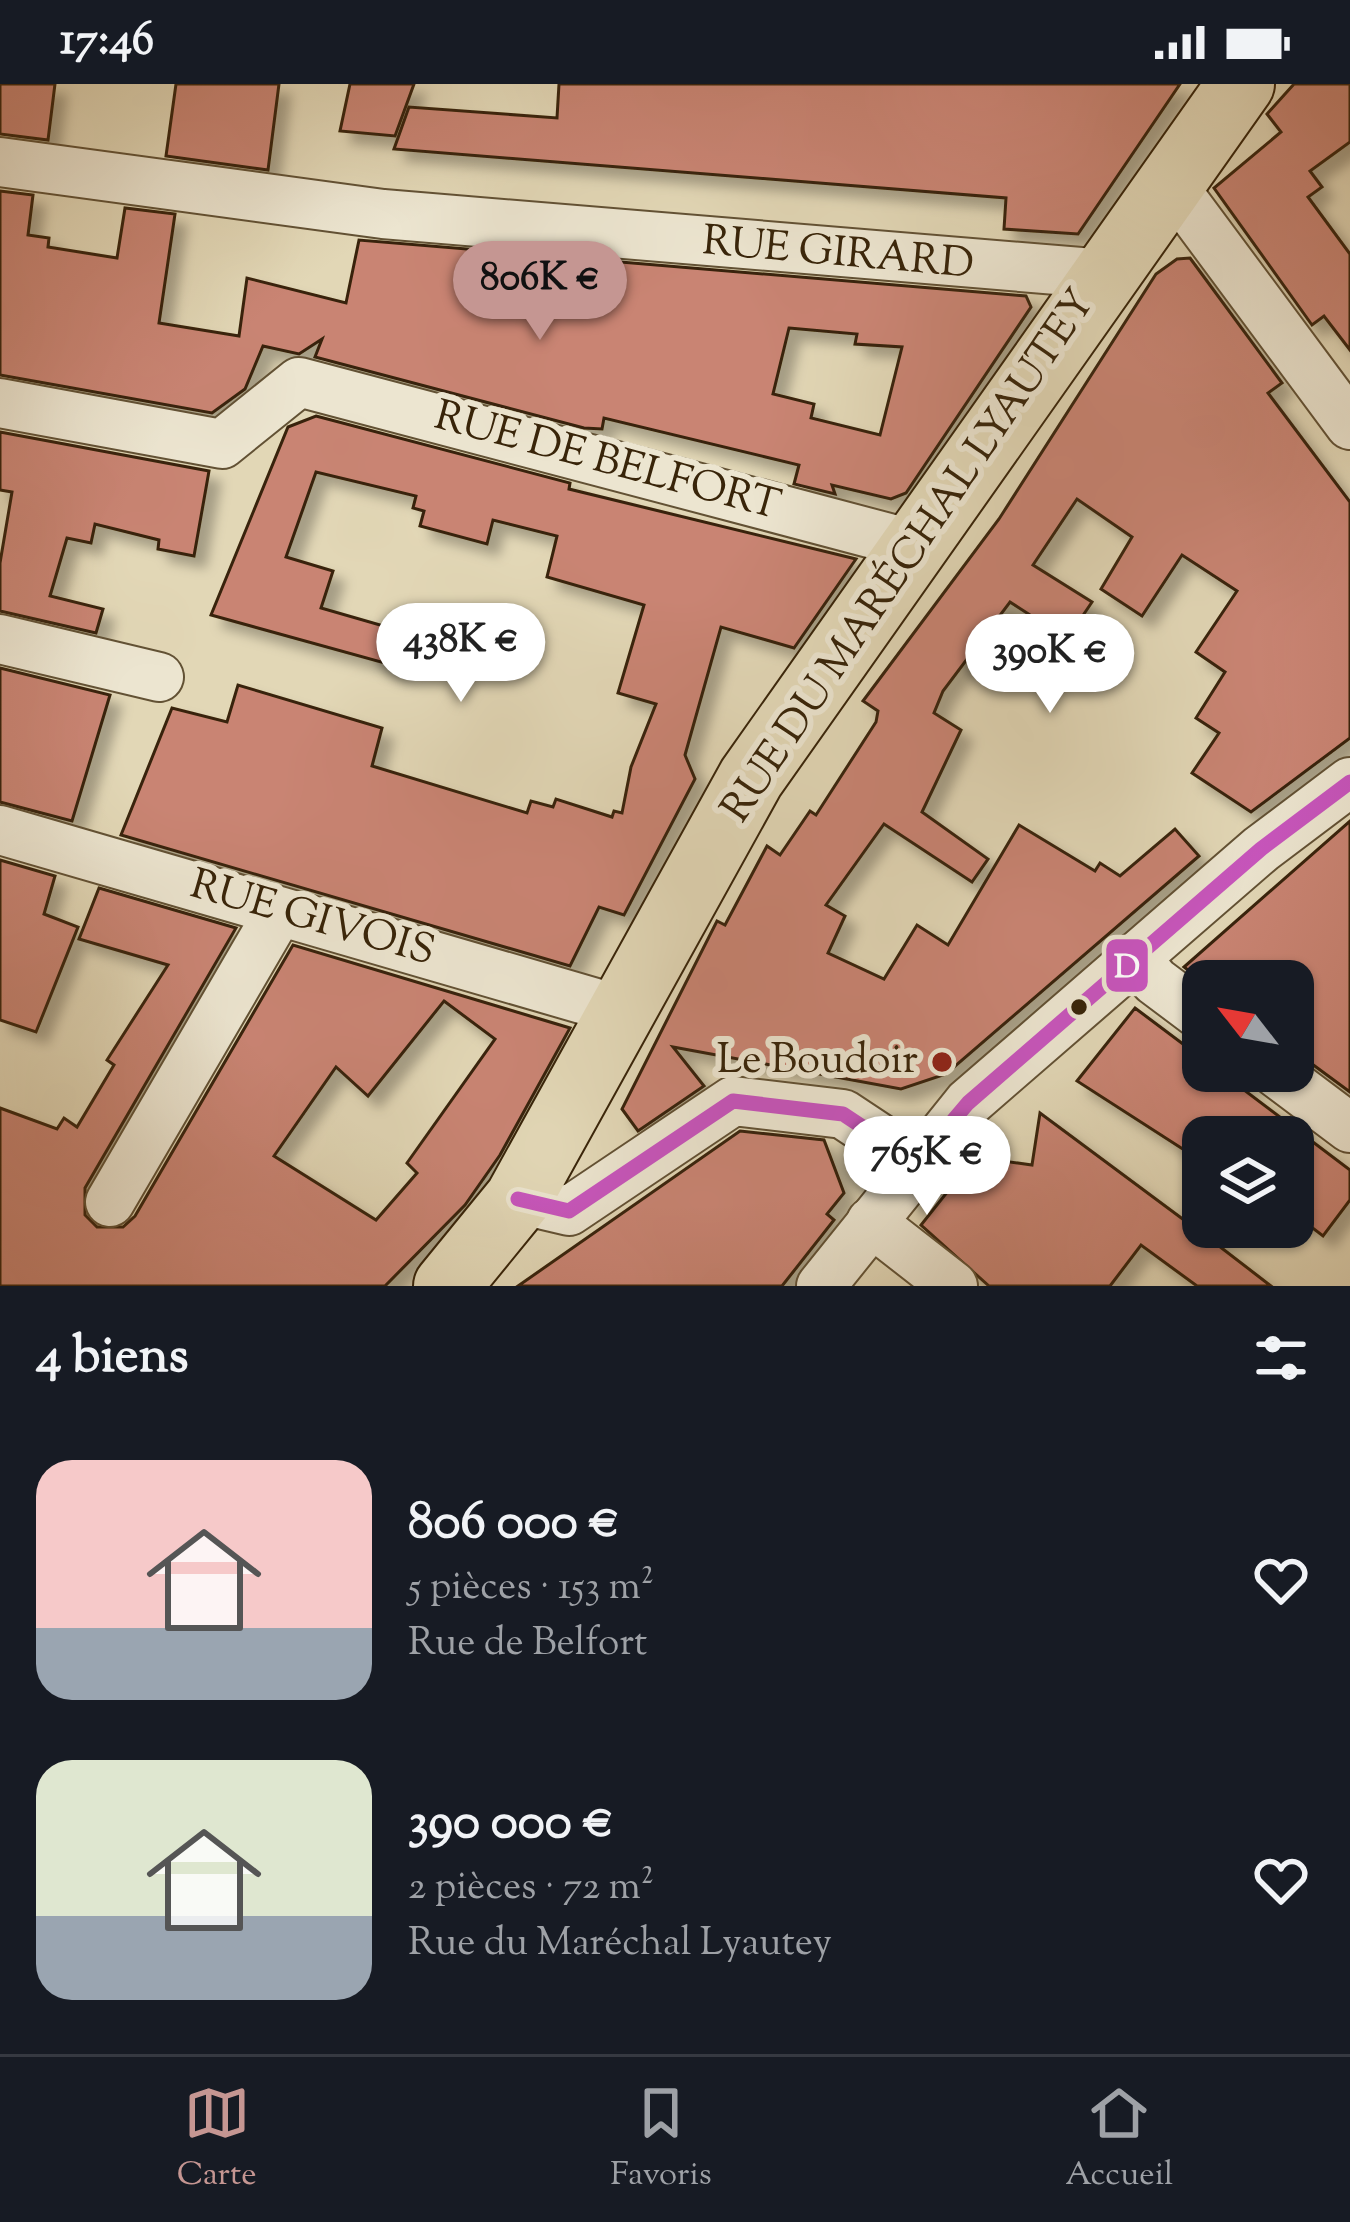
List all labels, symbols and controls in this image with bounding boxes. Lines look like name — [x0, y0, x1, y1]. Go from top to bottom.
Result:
text: 17:46 — [60, 10, 154, 75]
street label: RUE GIRARD — [700, 213, 976, 297]
pin: 806K € — [442, 241, 638, 343]
text: 806K € — [480, 252, 600, 308]
street label: RUE DU MARÉCHAL LYAUTEY — [708, 278, 1112, 836]
street label: RUE DE BELFORT — [427, 388, 787, 538]
pin: 438K € — [363, 603, 559, 705]
text: 438K € — [403, 614, 519, 670]
pin: 390K € — [952, 614, 1148, 716]
text: 390K € — [992, 625, 1108, 681]
street label: RUE GIVOIS — [183, 856, 441, 984]
line badge: D — [1104, 937, 1150, 994]
text: D — [1114, 945, 1140, 993]
north arrow — [1182, 960, 1314, 1092]
map controls — [1182, 960, 1314, 1248]
unlabelled marker — [1068, 996, 1090, 1018]
place label: Le Boudoir — [717, 1032, 918, 1092]
marker: Le Boudoir — [929, 1049, 955, 1075]
pin: 765K € — [829, 1116, 1025, 1218]
button: layers — [1182, 1116, 1314, 1248]
text: 765K € — [871, 1127, 983, 1183]
text: 4 biens — [36, 1322, 189, 1395]
icon: filters — [1248, 1325, 1314, 1391]
text: 806 000 € — [408, 1488, 620, 1561]
icon: home — [132, 1508, 276, 1652]
icon: heart — [1248, 1547, 1314, 1613]
text: 5 pièces · 153 m² — [408, 1561, 654, 1617]
text: Rue de Belfort — [408, 1617, 647, 1673]
text: 390 000 € — [408, 1788, 614, 1861]
icon: home — [132, 1808, 276, 1952]
icon: heart — [1248, 1847, 1314, 1913]
text: 2 pièces · 72 m² — [408, 1861, 654, 1917]
text: Rue du Maréchal Lyautey — [408, 1917, 832, 1973]
tab: Carte — [177, 2080, 257, 2200]
tab: Favoris — [610, 2080, 712, 2200]
tab: Accueil — [1065, 2080, 1173, 2200]

